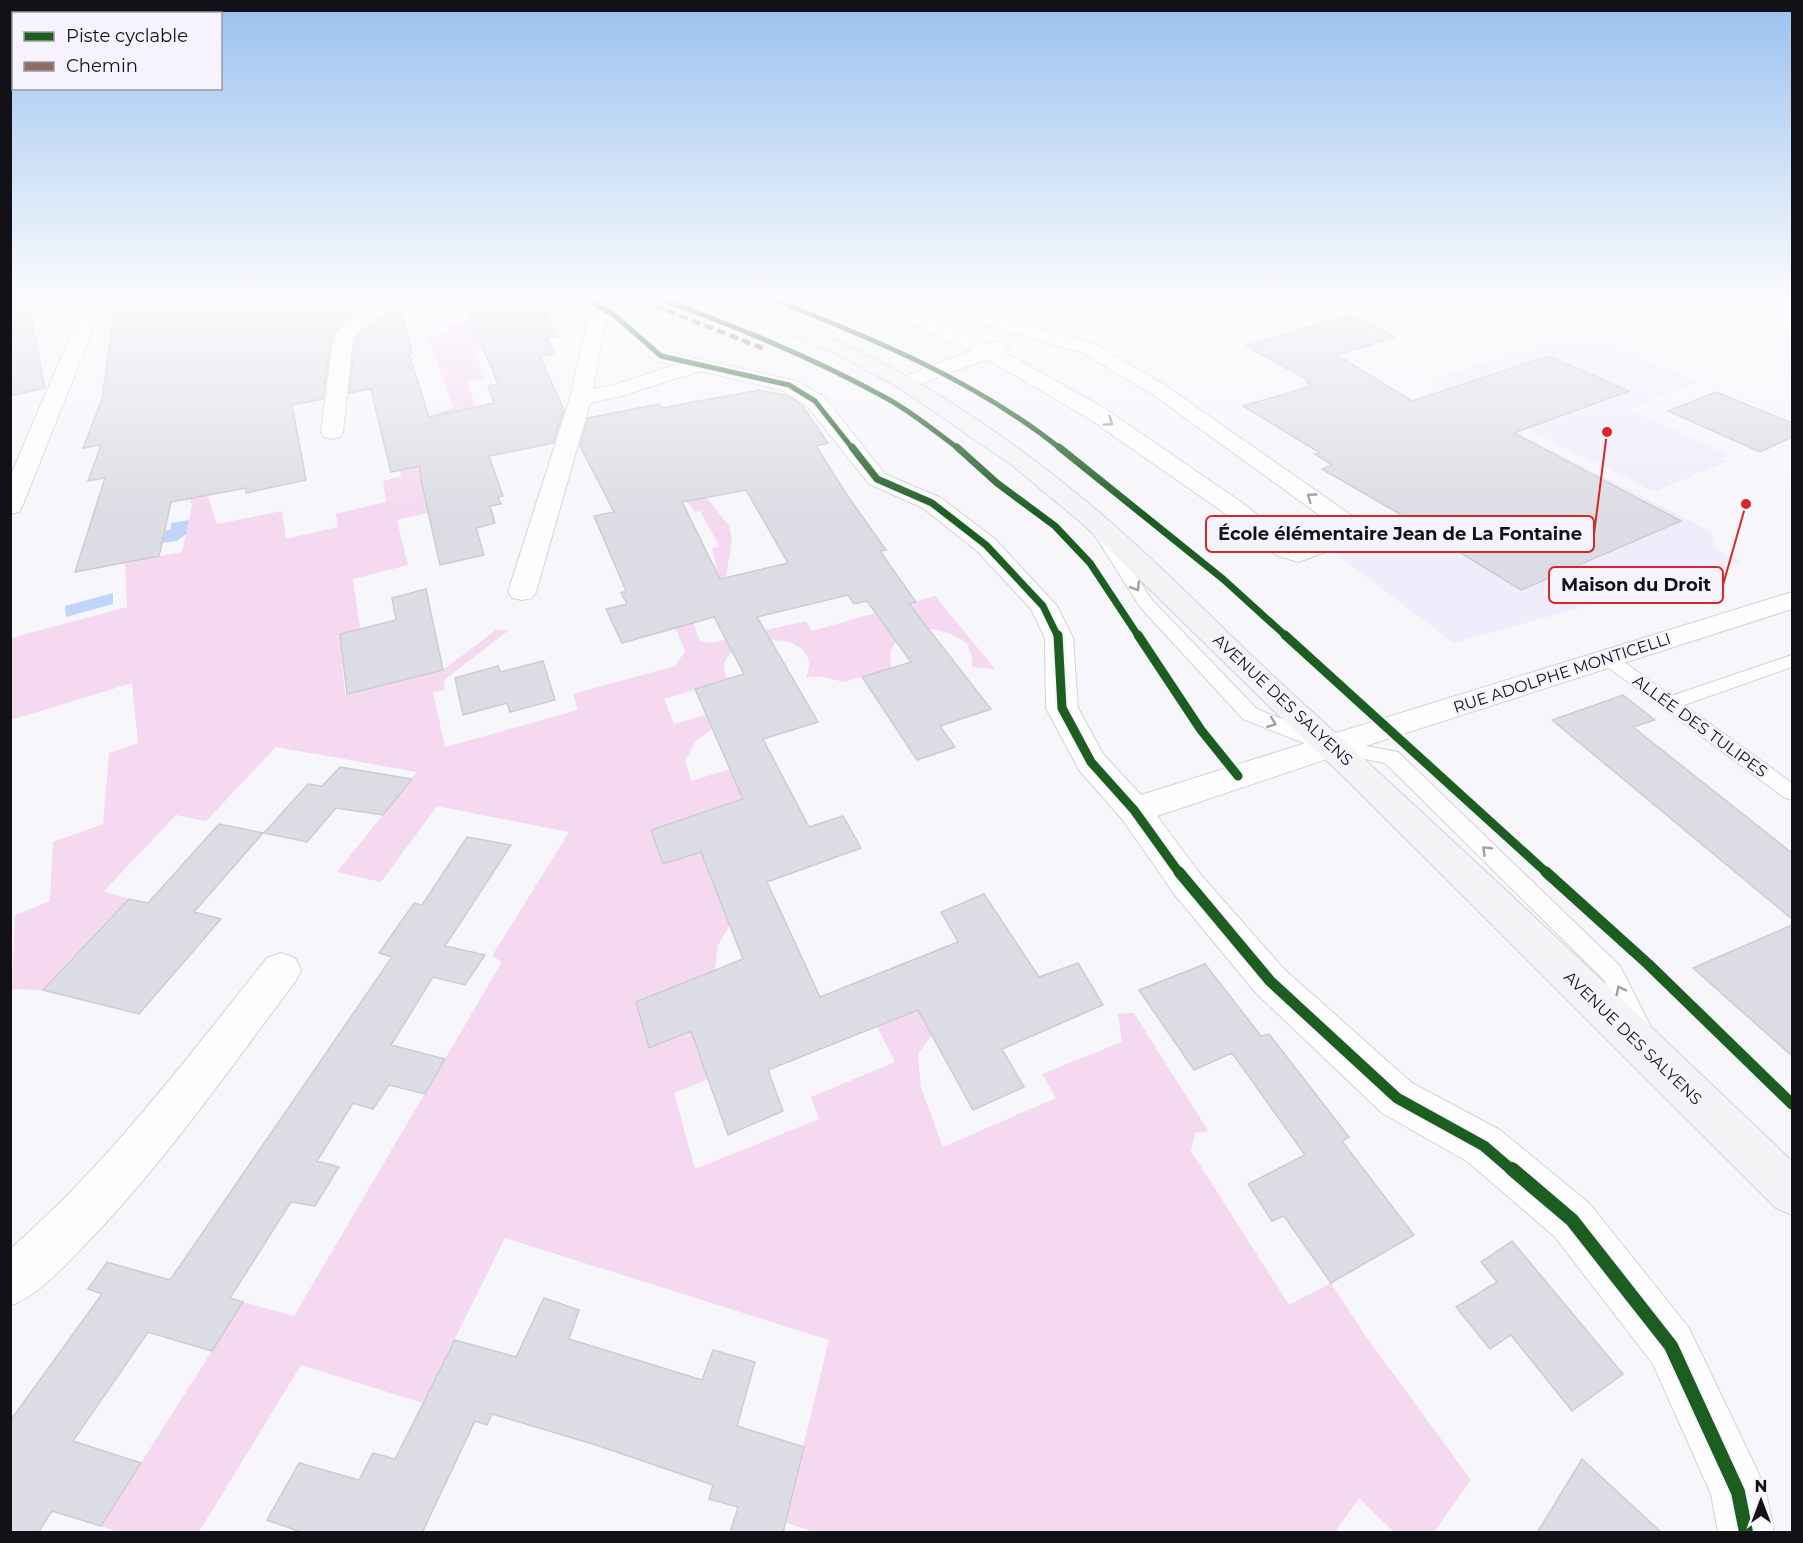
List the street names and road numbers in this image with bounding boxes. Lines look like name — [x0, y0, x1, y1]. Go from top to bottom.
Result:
street label: RUE ADOLPHE MONTICELLI — [1451, 629, 1673, 717]
street label: AVENUE DES SALYENS — [1209, 630, 1357, 770]
street label: ALLÉE DES TULIPES — [1629, 671, 1771, 781]
street label: AVENUE DES SALYENS — [1560, 967, 1706, 1109]

